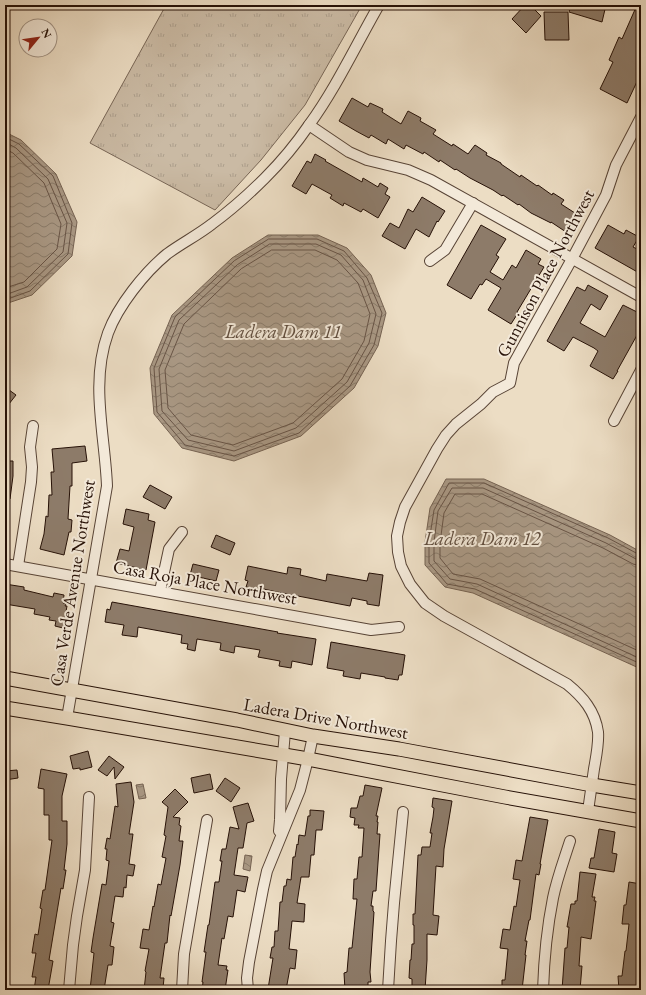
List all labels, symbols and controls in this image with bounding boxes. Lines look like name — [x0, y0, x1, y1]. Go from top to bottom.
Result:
north arrow — [18, 18, 58, 58]
text: N — [38, 26, 55, 41]
street label: Gunnison Place Northwest — [491, 185, 599, 361]
water label: Ladera Dam 11 — [224, 319, 341, 344]
street label: Casa Verde Avenue Northwest — [44, 478, 100, 688]
water label: Ladera Dam 12 — [423, 526, 541, 551]
street label: Casa Roja Place Northwest — [111, 555, 299, 610]
street label: Ladera Drive Northwest — [242, 692, 410, 744]

